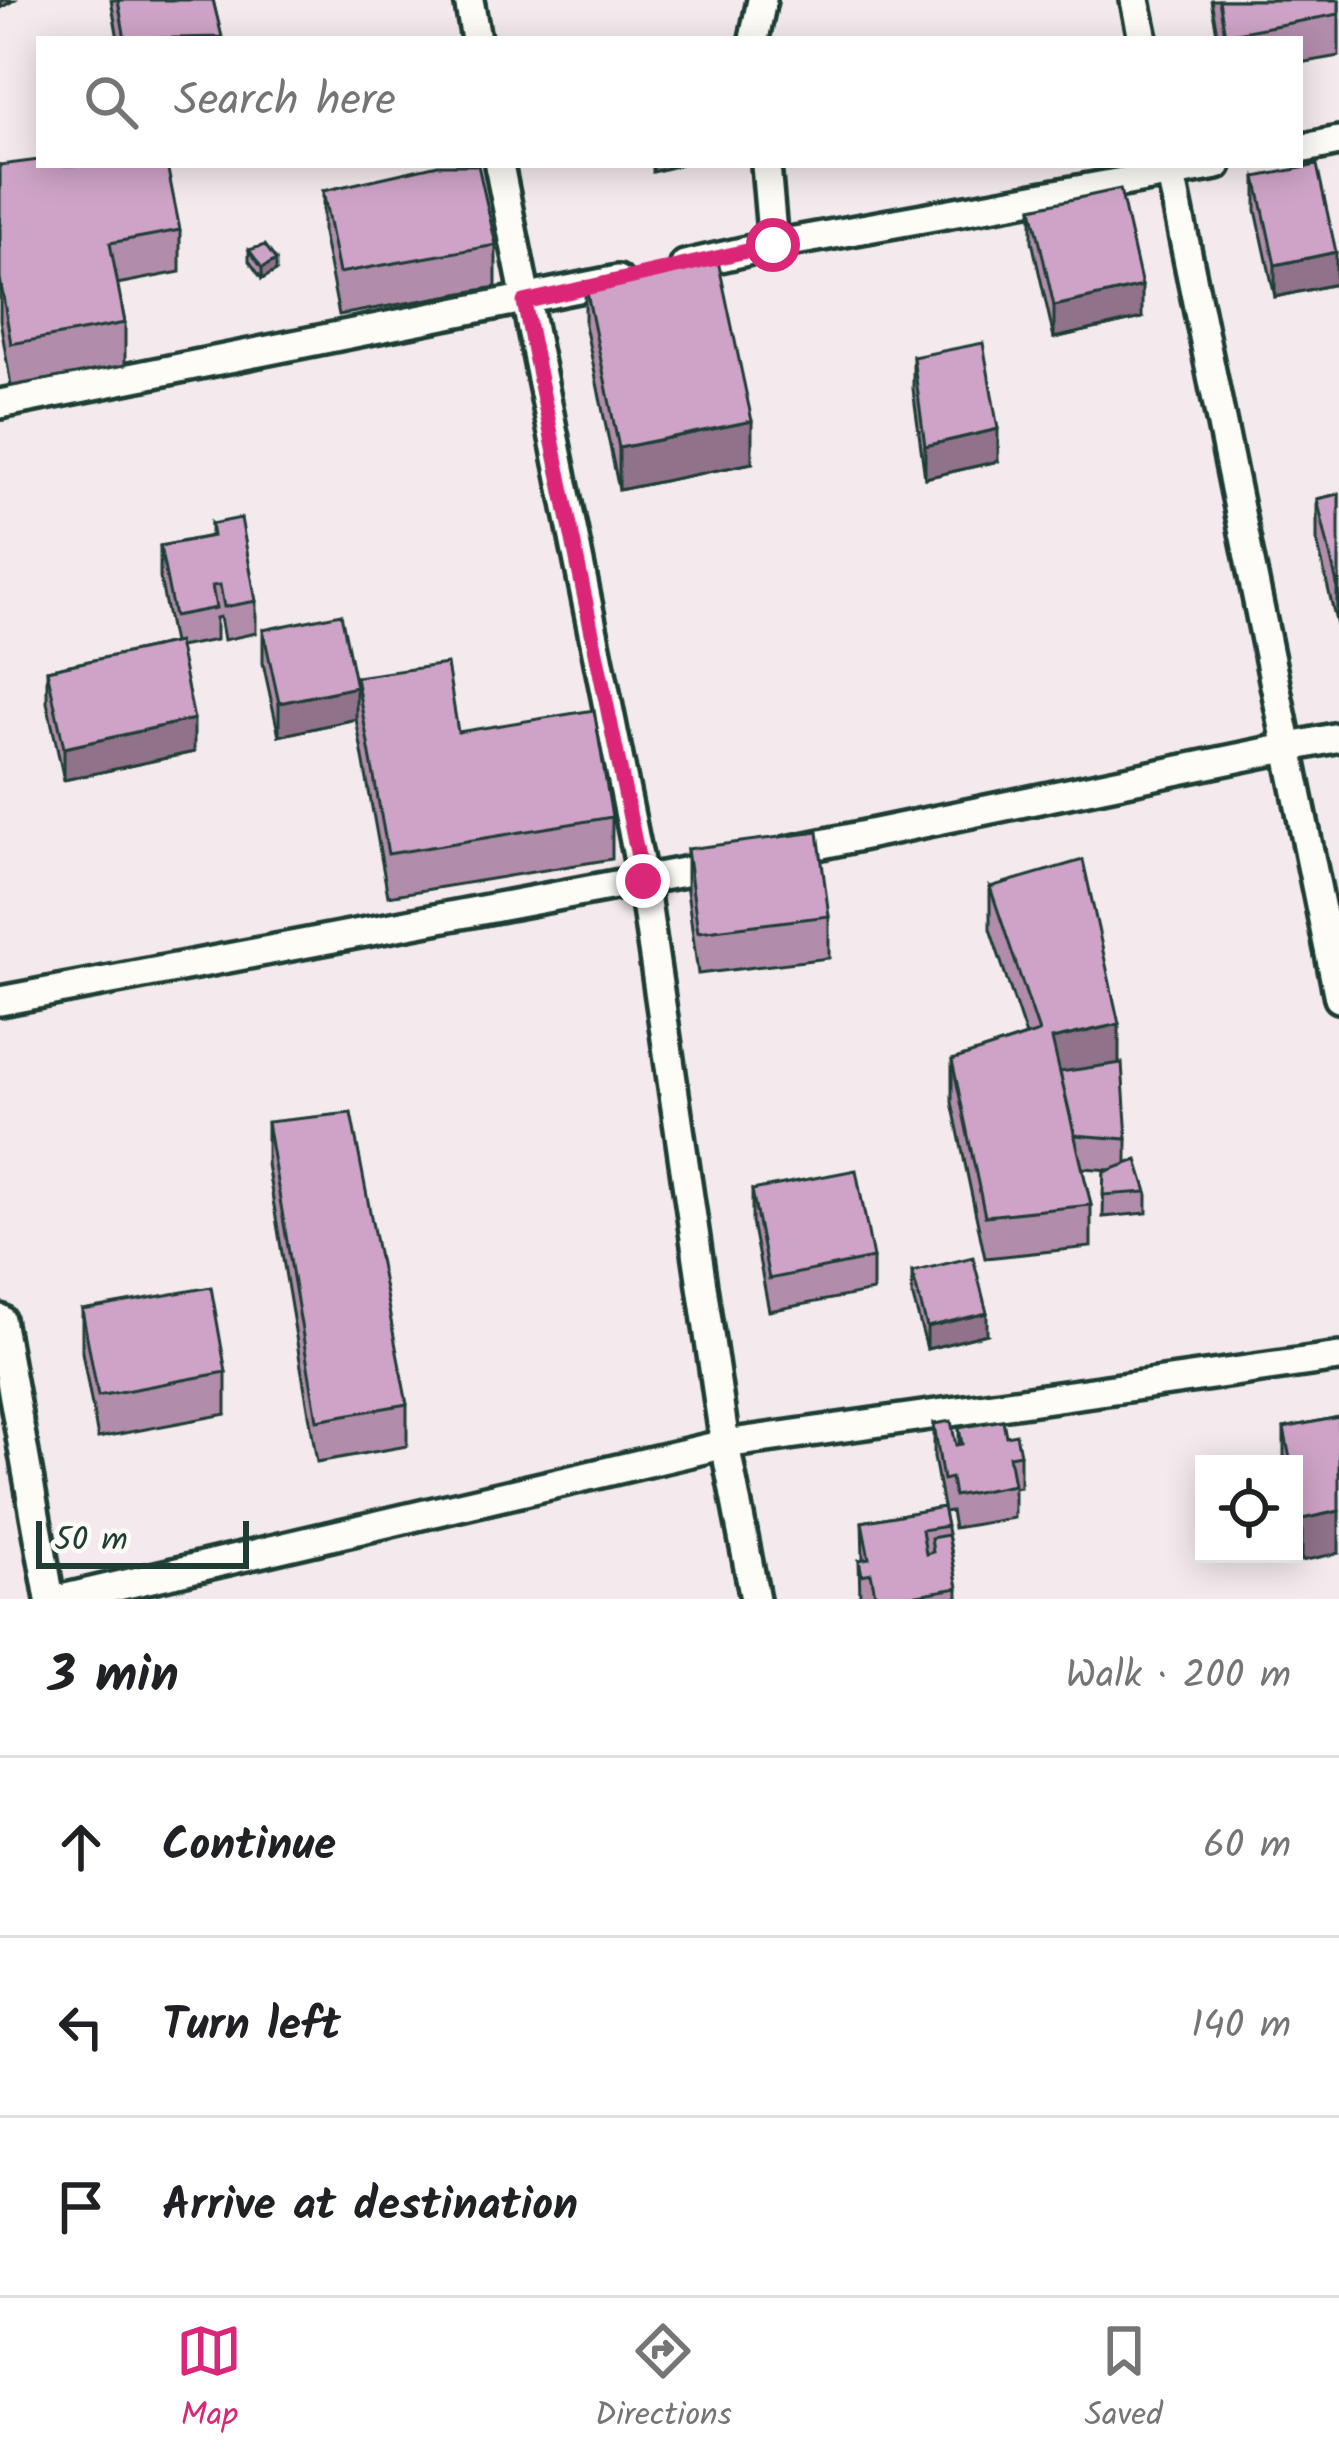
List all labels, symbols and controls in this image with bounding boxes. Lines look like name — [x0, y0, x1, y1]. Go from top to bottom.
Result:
search box — [36, 36, 1303, 168]
text: Search here — [174, 66, 396, 138]
icon: search — [78, 69, 144, 135]
route start — [746, 218, 800, 272]
route end — [616, 854, 670, 908]
map controls — [1195, 1455, 1303, 1563]
button: locate — [1195, 1455, 1303, 1563]
scale bar — [36, 1515, 249, 1568]
text: 50 m — [54, 1515, 128, 1568]
text: 3 min — [48, 1637, 179, 1718]
text: Walk · 200 m — [1066, 1646, 1291, 1708]
text: Continue — [162, 1811, 336, 1883]
icon: ahead — [48, 1814, 114, 1880]
text: 60 m — [1203, 1816, 1291, 1878]
text: Turn left — [162, 1991, 341, 2063]
icon: left — [48, 1994, 114, 2060]
text: 140 m — [1191, 1996, 1291, 2058]
text: Arrive at destination — [162, 2171, 578, 2243]
icon: arrive — [48, 2174, 114, 2240]
tab: Map — [176, 2318, 242, 2443]
tab: Directions — [595, 2318, 732, 2443]
tab: Saved — [1084, 2318, 1163, 2443]

